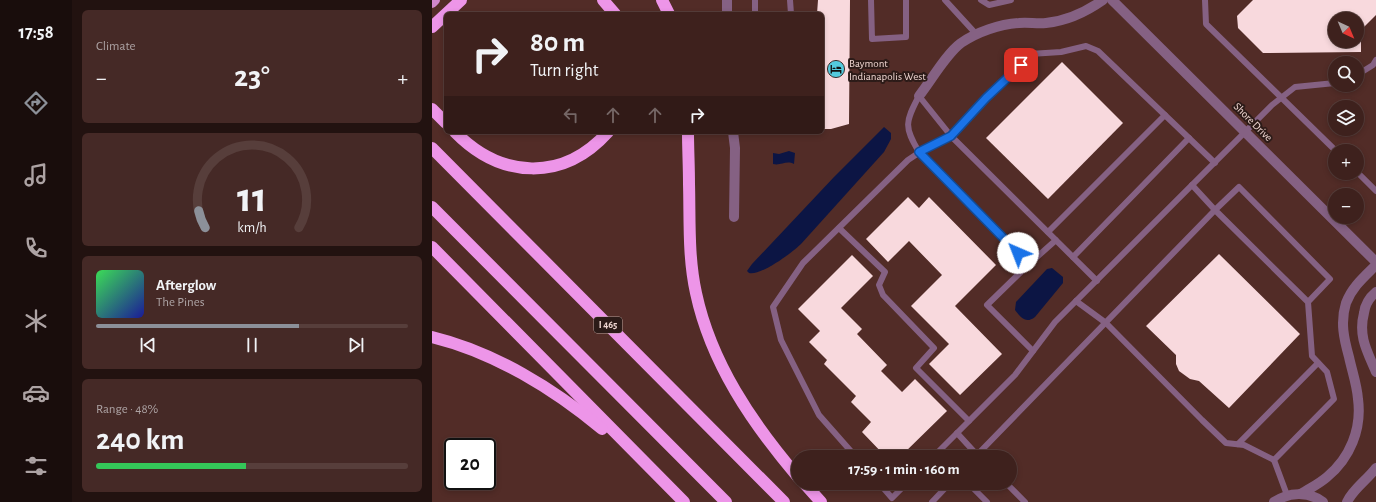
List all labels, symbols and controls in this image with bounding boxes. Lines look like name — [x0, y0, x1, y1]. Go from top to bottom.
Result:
north arrow — [1328, 12, 1364, 48]
map controls — [1328, 12, 1364, 224]
text: 17:58 — [18, 24, 54, 42]
icon: right — [464, 28, 516, 80]
text: 80 m — [530, 29, 585, 57]
text: Climate — [96, 40, 135, 53]
pin — [1004, 48, 1038, 82]
icon: arrive — [1010, 54, 1032, 76]
button: search — [1328, 56, 1364, 92]
place label: Baymont Indianapolis West — [849, 58, 926, 82]
hotel icon: Baymont Indianapolis West — [826, 59, 846, 79]
text: 23° — [234, 62, 270, 92]
text: Turn right — [530, 62, 599, 80]
text: − — [96, 67, 107, 89]
text: + — [397, 67, 408, 89]
icon: directions — [22, 89, 50, 117]
button: layers — [1328, 100, 1364, 136]
street label: Shore Drive — [1232, 101, 1274, 143]
icon: left — [560, 104, 582, 126]
icon: ahead — [602, 104, 624, 126]
icon: ahead — [644, 104, 666, 126]
icon: right — [686, 104, 708, 126]
button: + — [1328, 144, 1364, 180]
icon: music — [22, 161, 50, 189]
text: 11 — [237, 177, 267, 218]
button: − — [1328, 188, 1364, 224]
text: km/h — [237, 220, 267, 234]
position arrow — [997, 232, 1039, 274]
icon: phone — [22, 234, 50, 262]
text: Afterglow — [156, 278, 216, 293]
text: The Pines — [156, 296, 205, 309]
icon: climate — [22, 307, 50, 335]
road number: I 465 — [594, 317, 622, 333]
icon: previous — [137, 334, 159, 356]
icon: pause — [241, 334, 263, 356]
icon: next — [345, 334, 367, 356]
icon: car — [22, 379, 50, 407]
text: Range · 48% — [96, 403, 158, 416]
text: 240 km — [96, 425, 184, 455]
speed limit sign: 20 — [444, 438, 496, 490]
icon: filters — [22, 452, 50, 480]
text: 17:59 · 1 min · 160 m — [848, 462, 960, 477]

